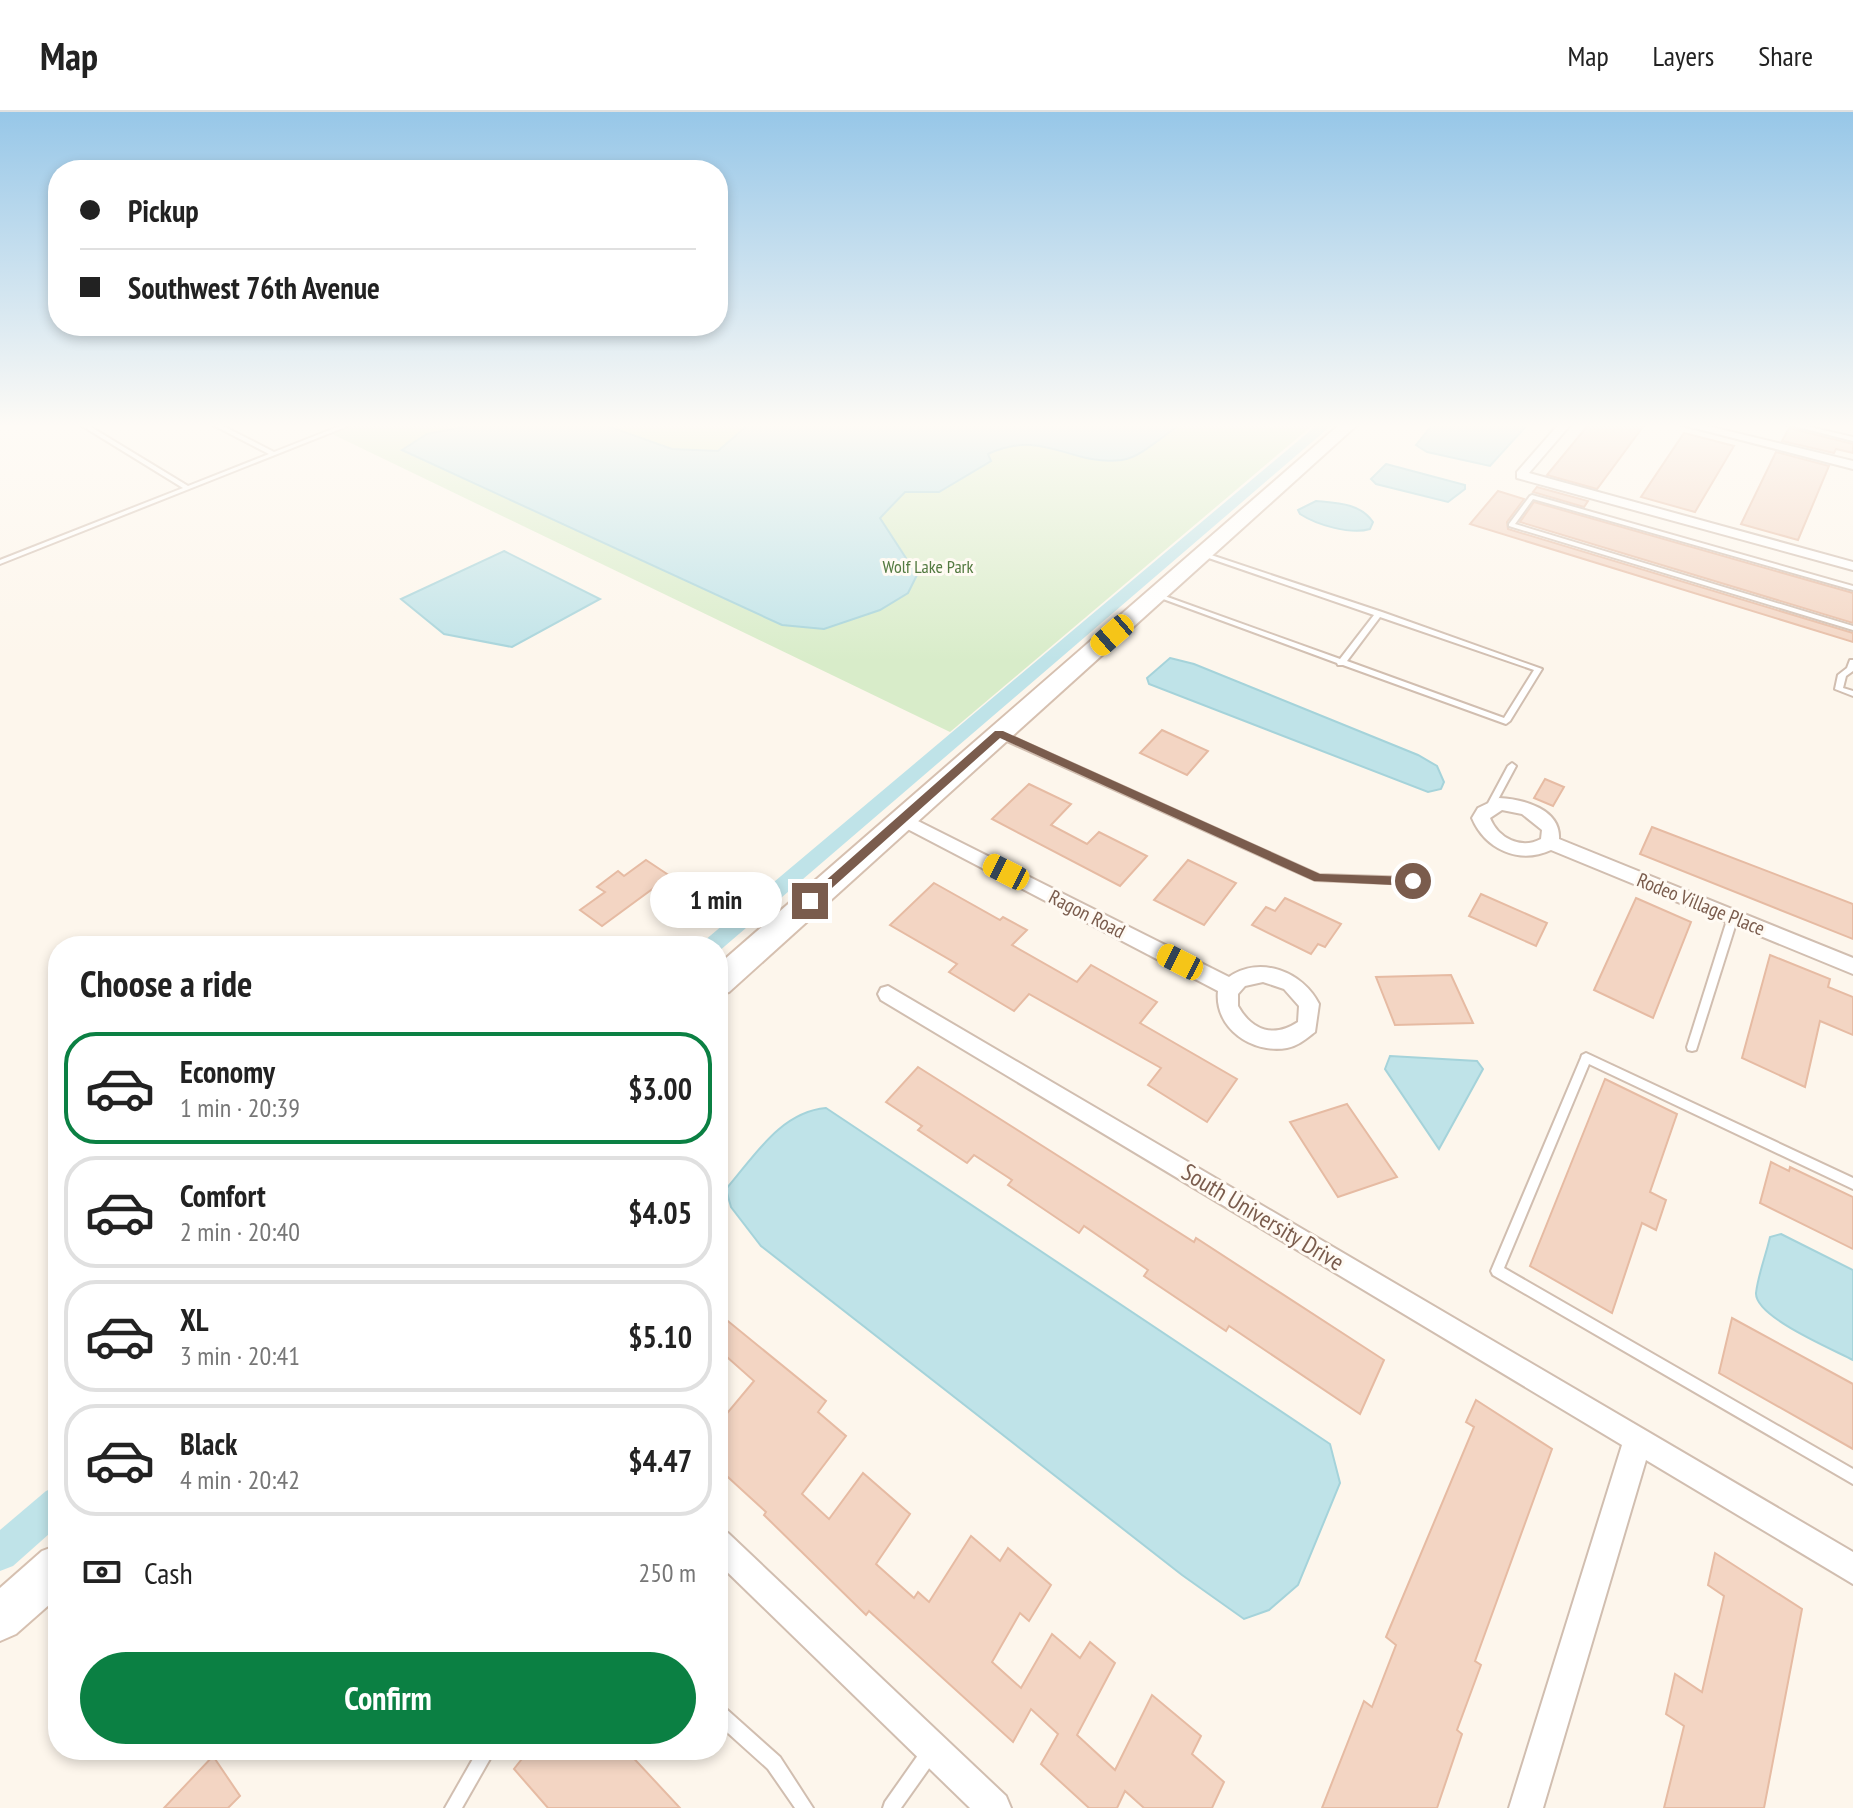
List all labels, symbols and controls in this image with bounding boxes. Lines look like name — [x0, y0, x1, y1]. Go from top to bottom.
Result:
text: Map — [40, 31, 98, 80]
text: Map — [1567, 37, 1609, 74]
text: Layers — [1653, 37, 1714, 74]
text: Share — [1758, 37, 1813, 74]
text: Pickup — [128, 191, 199, 230]
text: Southwest 76th Avenue — [128, 268, 380, 307]
park label: Wolf Lake Park — [882, 555, 974, 578]
car — [1086, 610, 1138, 660]
car — [979, 850, 1033, 894]
route start — [1395, 863, 1431, 899]
street label: Rodeo Village Place — [1633, 867, 1769, 941]
callout: 1 min — [650, 873, 782, 929]
text: 1 min — [690, 883, 742, 916]
route end — [792, 883, 828, 919]
street label: Ragon Road — [1045, 884, 1129, 944]
car — [1153, 940, 1207, 984]
text: Choose a ride — [80, 960, 252, 1007]
icon: car — [84, 1052, 156, 1124]
text: Economy — [180, 1052, 275, 1091]
text: $3.00 — [628, 1069, 692, 1108]
text: 1 min · 20:39 — [180, 1091, 300, 1124]
street label: South University Drive — [1176, 1156, 1350, 1278]
icon: car — [84, 1176, 156, 1248]
text: Comfort — [180, 1176, 266, 1215]
text: $4.05 — [628, 1193, 692, 1232]
text: 2 min · 20:40 — [180, 1215, 300, 1248]
icon: car — [84, 1300, 156, 1372]
text: XL — [180, 1300, 209, 1339]
text: $5.10 — [628, 1317, 692, 1356]
text: 3 min · 20:41 — [180, 1339, 300, 1372]
icon: car — [84, 1424, 156, 1496]
text: Black — [180, 1424, 237, 1463]
text: $4.47 — [628, 1441, 692, 1480]
text: 4 min · 20:42 — [180, 1463, 300, 1496]
icon: cash — [80, 1550, 124, 1594]
text: Cash — [144, 1553, 193, 1592]
text: 250 m — [638, 1556, 696, 1589]
button: Confirm — [80, 1652, 696, 1744]

